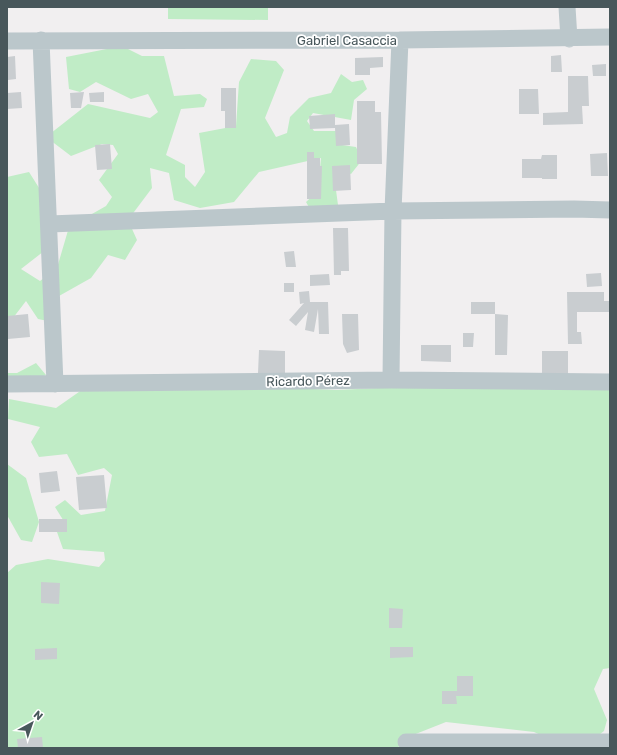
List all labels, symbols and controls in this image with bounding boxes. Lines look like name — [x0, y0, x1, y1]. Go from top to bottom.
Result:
street label: Gabriel Casaccia — [297, 33, 397, 48]
street label: Ricardo Pérez — [266, 373, 350, 389]
north arrow — [12, 703, 52, 743]
text: N — [31, 708, 45, 723]

